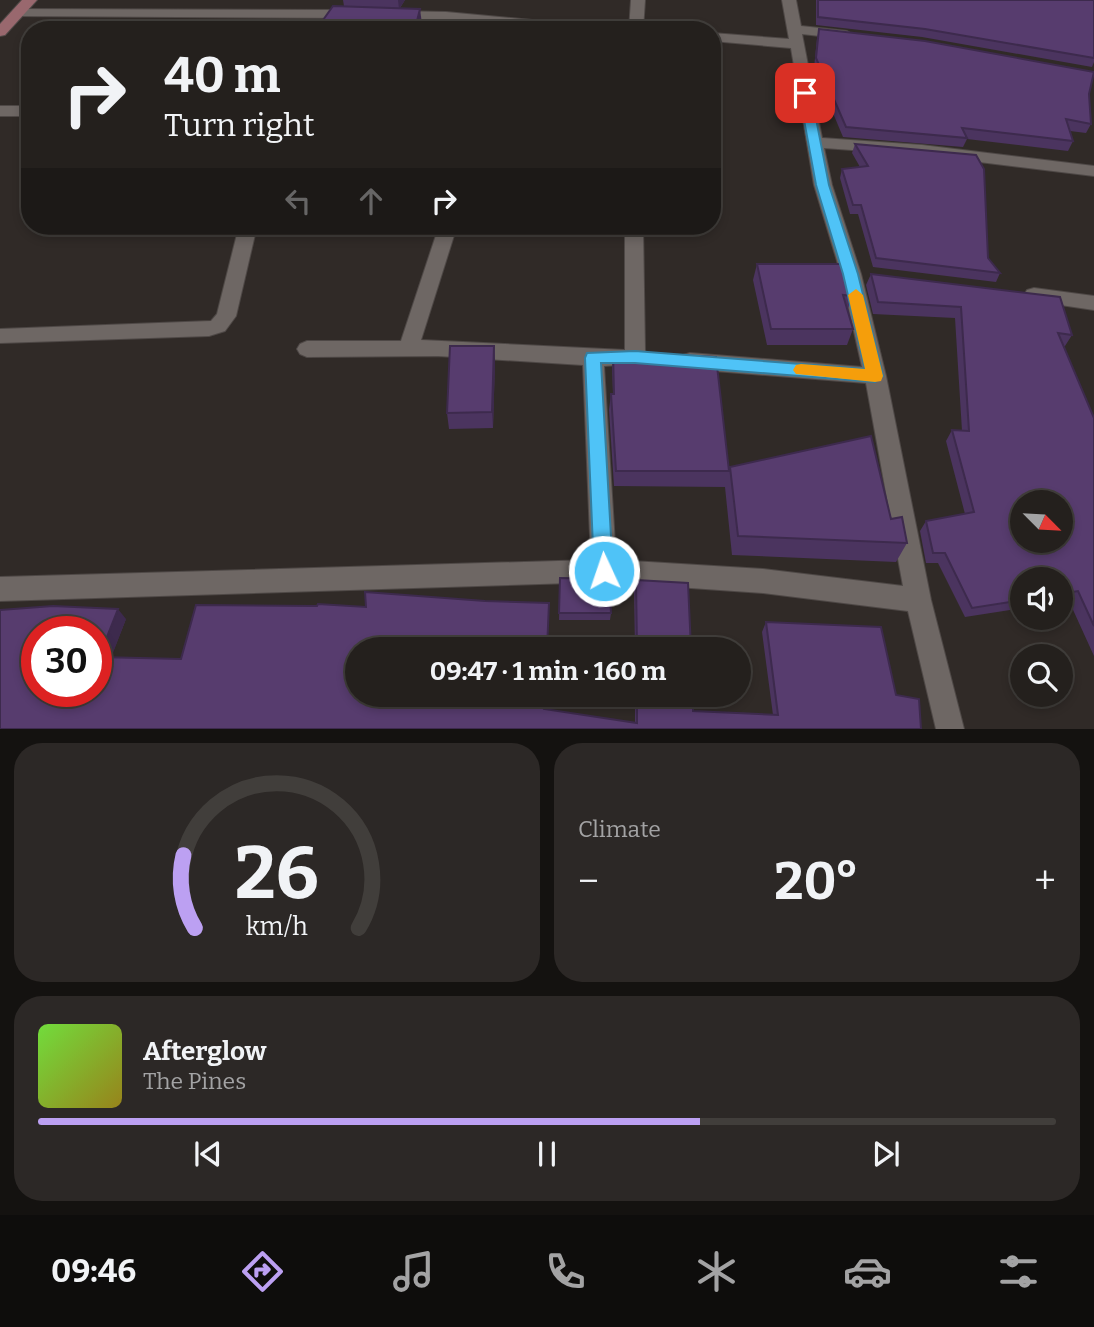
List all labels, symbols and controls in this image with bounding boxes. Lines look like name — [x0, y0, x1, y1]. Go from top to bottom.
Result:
text: 40 m — [164, 46, 281, 105]
icon: right — [49, 49, 140, 140]
pin — [775, 63, 835, 123]
icon: arrive — [786, 74, 824, 112]
text: Turn right — [164, 106, 315, 144]
icon: left — [279, 182, 317, 220]
icon: ahead — [352, 182, 390, 220]
icon: right — [425, 182, 463, 220]
north arrow — [1010, 490, 1073, 553]
map controls — [1010, 490, 1073, 707]
position arrow — [567, 534, 641, 608]
button: sound — [1010, 567, 1073, 630]
speed limit sign: 30 — [21, 616, 112, 707]
button: search — [1010, 644, 1073, 707]
text: 09:47 · 1 min · 160 m — [430, 656, 666, 687]
text: Climate — [578, 815, 661, 843]
text: 26 — [235, 831, 319, 918]
text: 20° — [774, 850, 859, 913]
text: − — [578, 858, 599, 904]
text: + — [1034, 858, 1056, 904]
text: km/h — [246, 912, 308, 942]
text: Afterglow — [143, 1036, 266, 1067]
text: The Pines — [143, 1067, 246, 1095]
icon: previous — [189, 1135, 227, 1173]
icon: pause — [528, 1135, 566, 1173]
icon: next — [867, 1135, 905, 1173]
icon: directions — [238, 1247, 287, 1296]
icon: music — [389, 1247, 438, 1296]
icon: phone — [541, 1247, 590, 1296]
icon: climate — [692, 1247, 741, 1296]
icon: car — [843, 1247, 892, 1296]
icon: filters — [994, 1247, 1043, 1296]
text: 09:46 — [51, 1252, 136, 1290]

